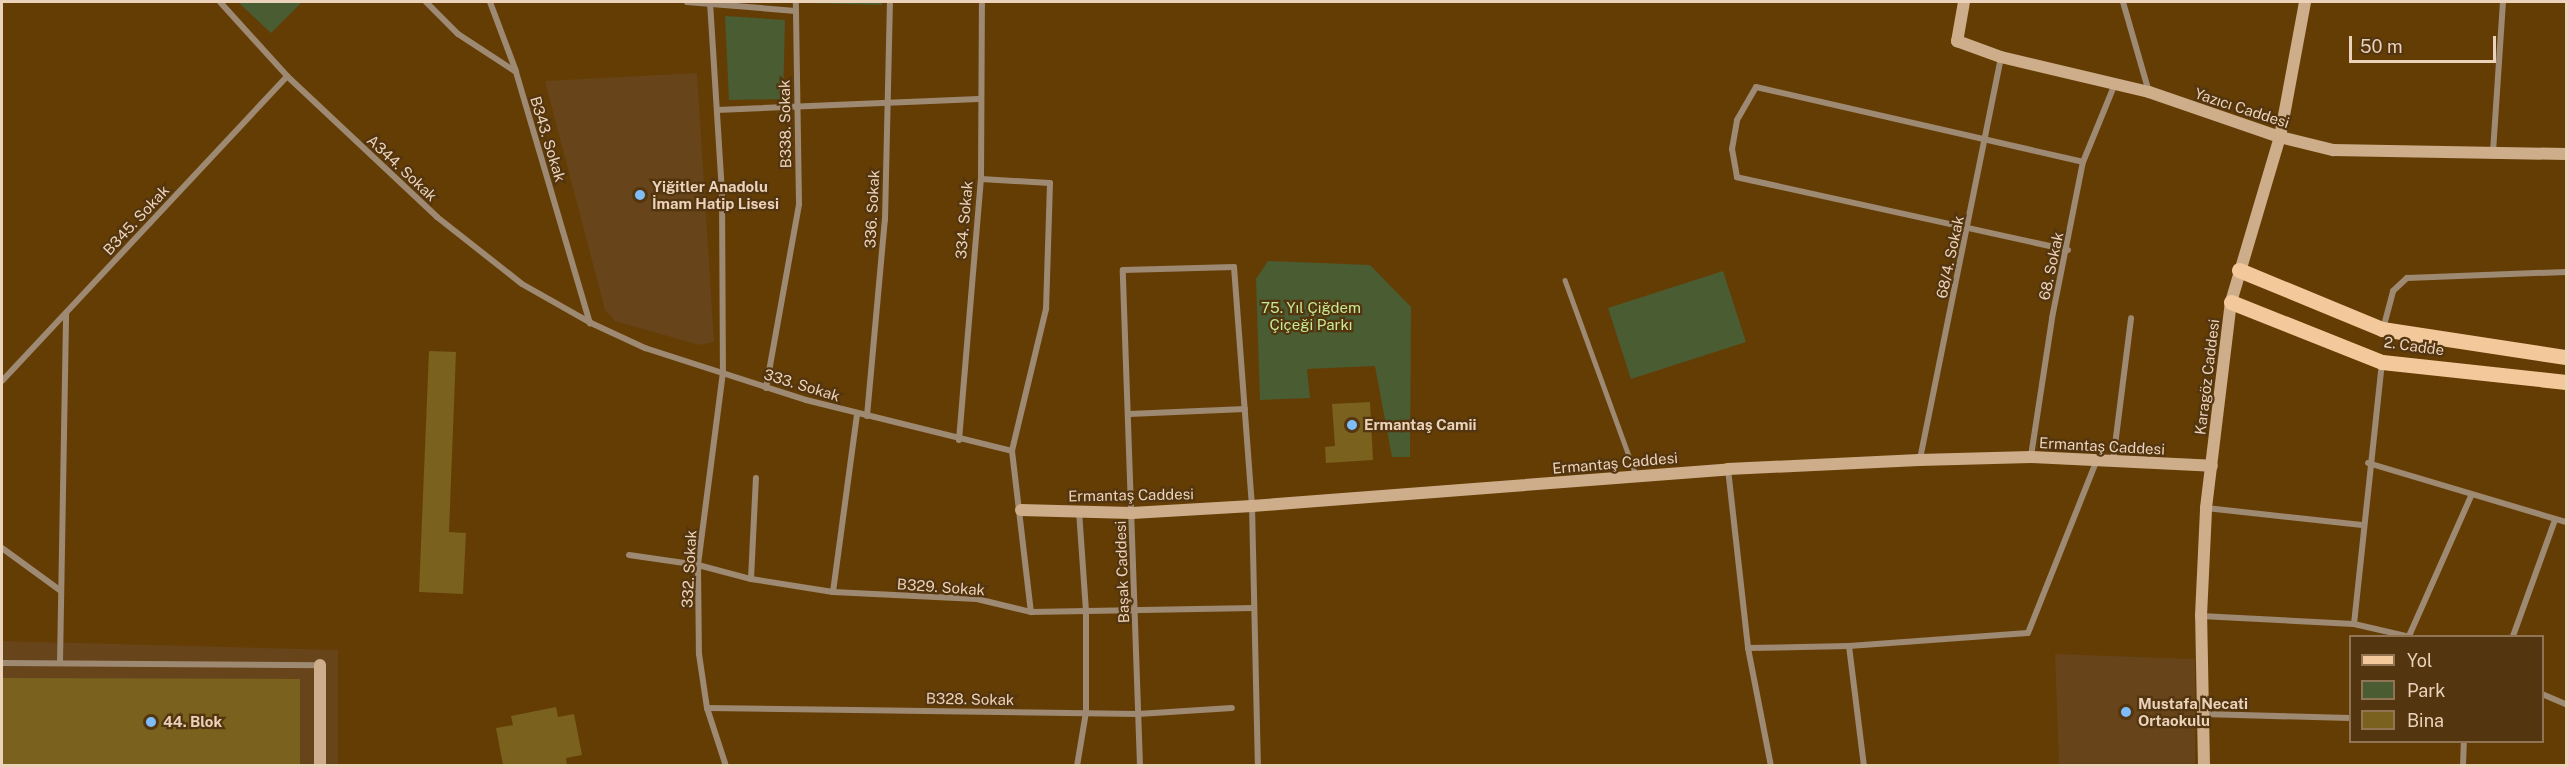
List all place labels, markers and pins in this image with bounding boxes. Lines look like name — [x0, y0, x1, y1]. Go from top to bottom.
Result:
place label: Yiğitler Anadolu İmam Hatip Lisesi — [652, 177, 779, 212]
marker: Yiğitler Anadolu İmam Hatip Lisesi — [633, 188, 647, 202]
place label: Ermantaş Camii — [1364, 416, 1477, 434]
marker: Ermantaş Camii — [1345, 418, 1359, 432]
place label: Mustafa Necati Ortaokulu — [2138, 694, 2248, 729]
marker: Mustafa Necati Ortaokulu — [2119, 705, 2133, 719]
place label: 44. Blok — [163, 713, 222, 731]
marker: 44. Blok — [144, 715, 158, 729]

